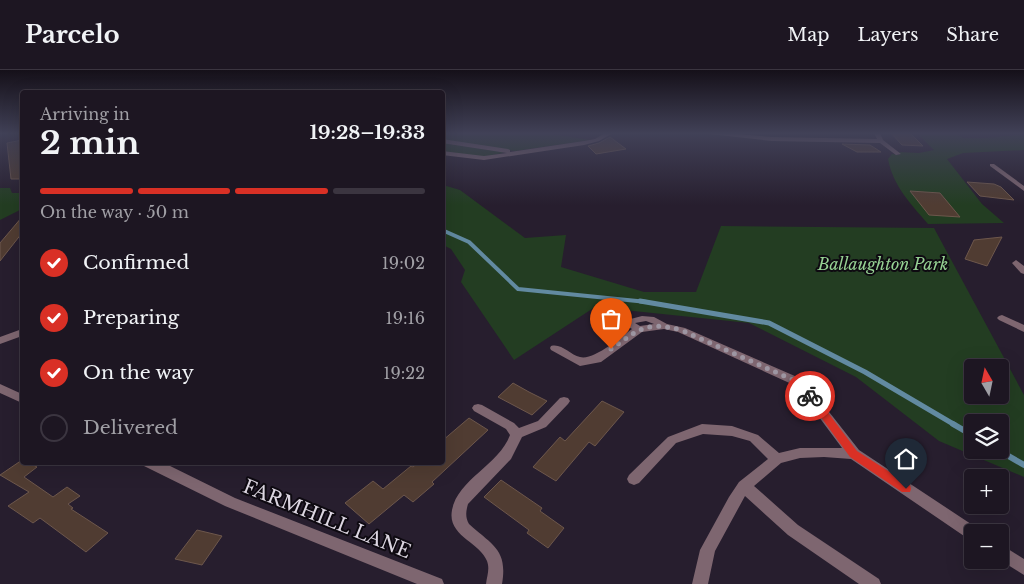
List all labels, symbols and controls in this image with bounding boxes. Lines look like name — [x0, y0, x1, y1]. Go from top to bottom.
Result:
text: Parcelo — [25, 20, 120, 49]
text: Map — [788, 24, 829, 46]
text: Layers — [857, 24, 918, 46]
text: Share — [946, 24, 999, 46]
text: Arriving in — [40, 104, 130, 124]
text: 19:28–19:33 — [310, 121, 425, 144]
text: 2 min — [40, 123, 140, 163]
text: On the way · 50 m — [40, 202, 189, 222]
icon: check — [40, 249, 68, 277]
text: Confirmed — [83, 251, 189, 274]
text: 19:02 — [382, 253, 425, 273]
park label: Ballaughton Park — [817, 254, 948, 274]
pin — [590, 298, 632, 349]
icon: check — [40, 304, 68, 332]
icon: bag — [597, 305, 625, 333]
text: Preparing — [83, 306, 179, 329]
text: 19:16 — [386, 308, 425, 328]
icon: check — [40, 359, 68, 387]
north arrow — [964, 359, 1009, 404]
map controls — [964, 359, 1009, 569]
text: On the way — [83, 361, 194, 384]
text: 19:22 — [383, 363, 425, 383]
courier — [785, 371, 835, 421]
icon: bike — [796, 382, 824, 410]
button: layers — [964, 414, 1009, 459]
text: Delivered — [83, 416, 178, 439]
pin — [885, 438, 927, 489]
icon: home — [892, 445, 920, 473]
button: + — [964, 469, 1009, 514]
street label: FARMHILL LANE — [240, 475, 414, 563]
button: − — [964, 524, 1009, 569]

